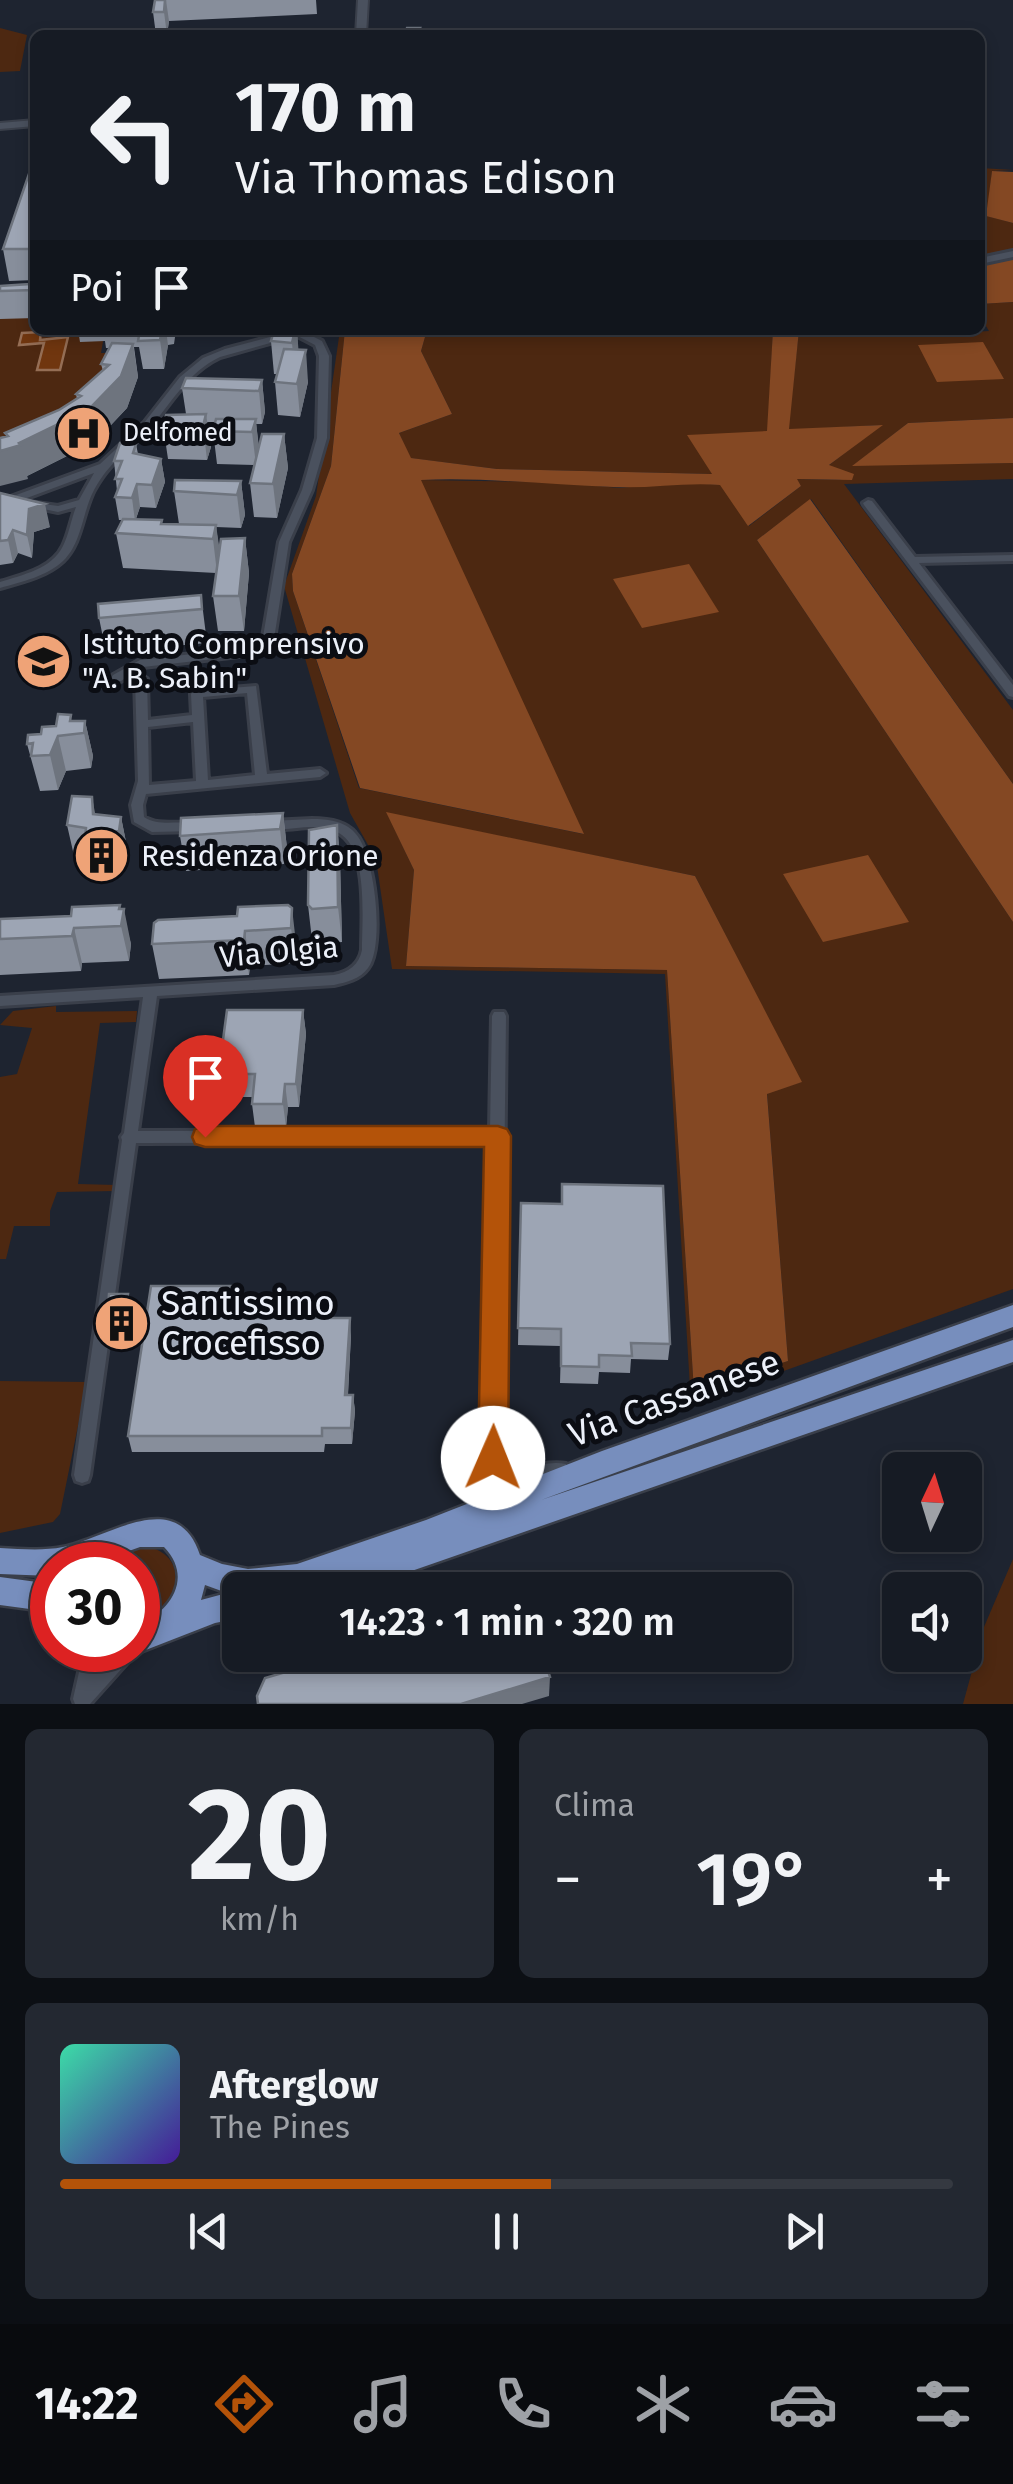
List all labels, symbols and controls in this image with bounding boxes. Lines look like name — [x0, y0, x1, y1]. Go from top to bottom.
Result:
text: 170 m — [235, 66, 416, 150]
icon: left — [70, 70, 200, 200]
text: Via Thomas Edison — [235, 151, 617, 205]
icon: arrive — [144, 260, 199, 315]
text: Poi — [70, 265, 124, 311]
hospital icon: Delfomed — [54, 403, 114, 463]
place label: Delfomed — [123, 418, 233, 448]
place label: Istituto Comprensivo "A. B. Sabin" — [82, 626, 365, 696]
school or university icon: Istituto Comprensivo "A. B. Sabin" — [13, 631, 73, 691]
building icon: Residenza Orione — [72, 826, 132, 886]
place label: Residenza Orione — [141, 838, 379, 874]
street label: Via Olgia — [218, 929, 340, 975]
pin — [163, 1035, 248, 1138]
icon: arrive — [178, 1050, 233, 1105]
place label: Santissimo Crocefisso — [161, 1282, 335, 1364]
building icon: Santissimo Crocefisso — [92, 1293, 152, 1353]
street label: Via Cassanese — [563, 1340, 785, 1456]
position arrow — [441, 1406, 545, 1510]
north arrow — [882, 1452, 982, 1552]
map controls — [882, 1452, 982, 1672]
speed limit sign: 30 — [30, 1542, 160, 1672]
button: sound — [882, 1572, 982, 1672]
text: 14:23 · 1 min · 320 m — [339, 1599, 675, 1645]
text: 20 — [188, 1757, 331, 1913]
text: Clima — [554, 1786, 635, 1824]
text: 19° — [696, 1835, 811, 1925]
text: − — [554, 1847, 582, 1913]
text: + — [926, 1847, 953, 1913]
text: km/h — [220, 1900, 299, 1938]
text: Afterglow — [210, 2062, 378, 2108]
text: The Pines — [210, 2108, 350, 2146]
icon: previous — [181, 2204, 236, 2259]
icon: pause — [479, 2204, 534, 2259]
icon: next — [777, 2204, 832, 2259]
icon: directions — [209, 2369, 279, 2439]
icon: music — [348, 2369, 418, 2439]
icon: phone — [488, 2369, 558, 2439]
icon: climate — [628, 2369, 698, 2439]
icon: car — [768, 2369, 838, 2439]
icon: filters — [908, 2369, 978, 2439]
text: 14:22 — [35, 2377, 139, 2431]

